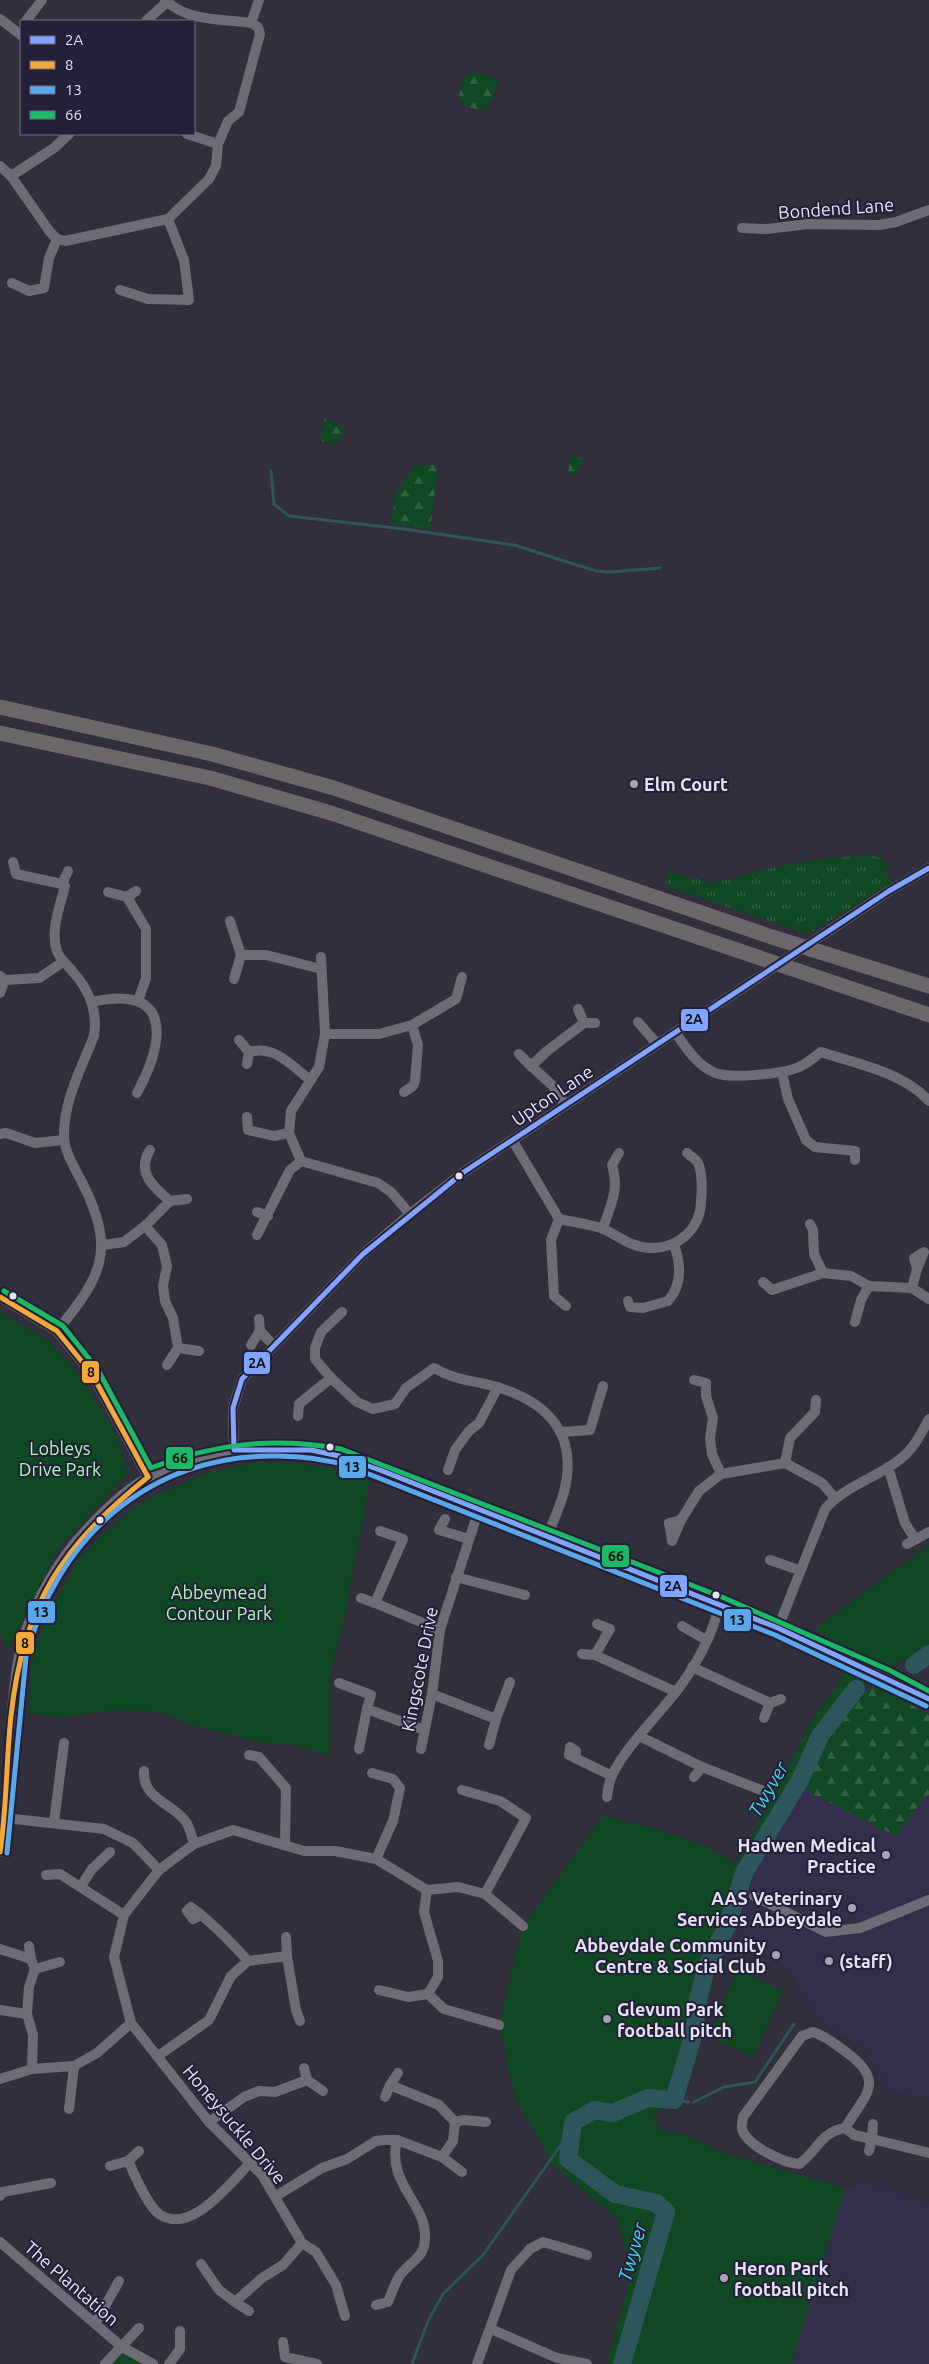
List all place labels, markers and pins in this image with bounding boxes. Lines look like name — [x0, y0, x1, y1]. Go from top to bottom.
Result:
place label: Elm Court — [644, 774, 728, 794]
marker: Elm Court — [628, 778, 640, 790]
unlabelled marker — [454, 1171, 464, 1181]
unlabelled marker — [8, 1291, 18, 1301]
unlabelled marker — [325, 1442, 335, 1452]
unlabelled marker — [95, 1515, 105, 1525]
unlabelled marker — [711, 1590, 721, 1600]
place label: Hadwen Medical Practice — [737, 1835, 877, 1876]
marker: Hadwen Medical Practice — [880, 1849, 892, 1861]
place label: AAS Veterinary Services Abbeydale — [677, 1888, 842, 1929]
marker: AAS Veterinary Services Abbeydale — [846, 1902, 858, 1914]
place label: Abbeydale Community Centre & Social Club — [575, 1935, 766, 1976]
marker: Abbeydale Community Centre & Social Club — [770, 1949, 782, 1961]
place label: (staff) — [839, 1951, 893, 1972]
marker: (staff) — [823, 1955, 835, 1967]
place label: Glevum Park football pitch — [617, 1999, 732, 2040]
marker: Glevum Park football pitch — [601, 2013, 613, 2025]
place label: Heron Park football pitch — [734, 2258, 849, 2299]
marker: Heron Park football pitch — [718, 2272, 730, 2284]

